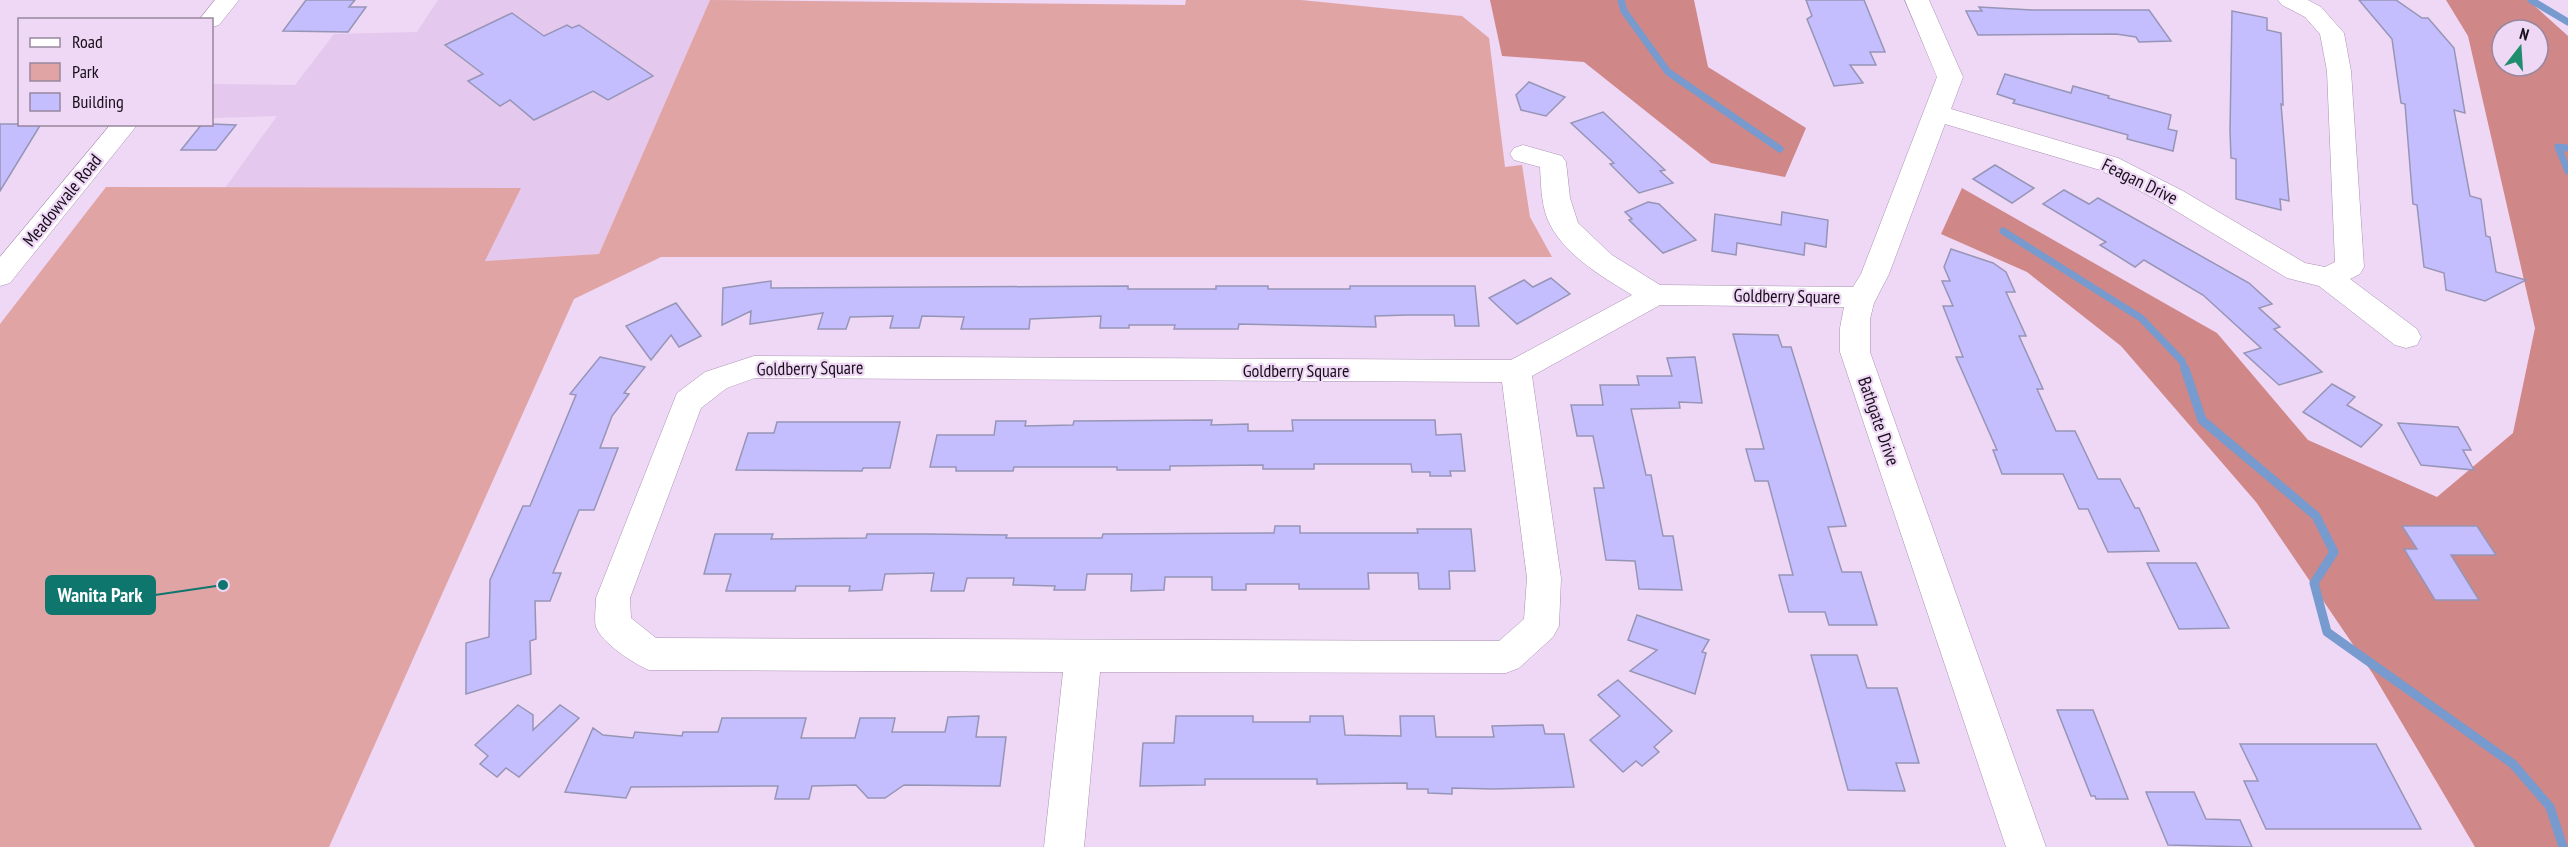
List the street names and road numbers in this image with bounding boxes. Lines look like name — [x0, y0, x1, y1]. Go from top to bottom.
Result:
street label: Meadowvale Road — [18, 149, 106, 251]
street label: Feagan Drive — [2098, 153, 2182, 209]
street label: Goldberry Square — [1733, 284, 1841, 308]
street label: Goldberry Square — [756, 356, 864, 380]
street label: Goldberry Square — [1243, 359, 1349, 382]
street label: Bathgate Drive — [1853, 374, 1905, 468]

